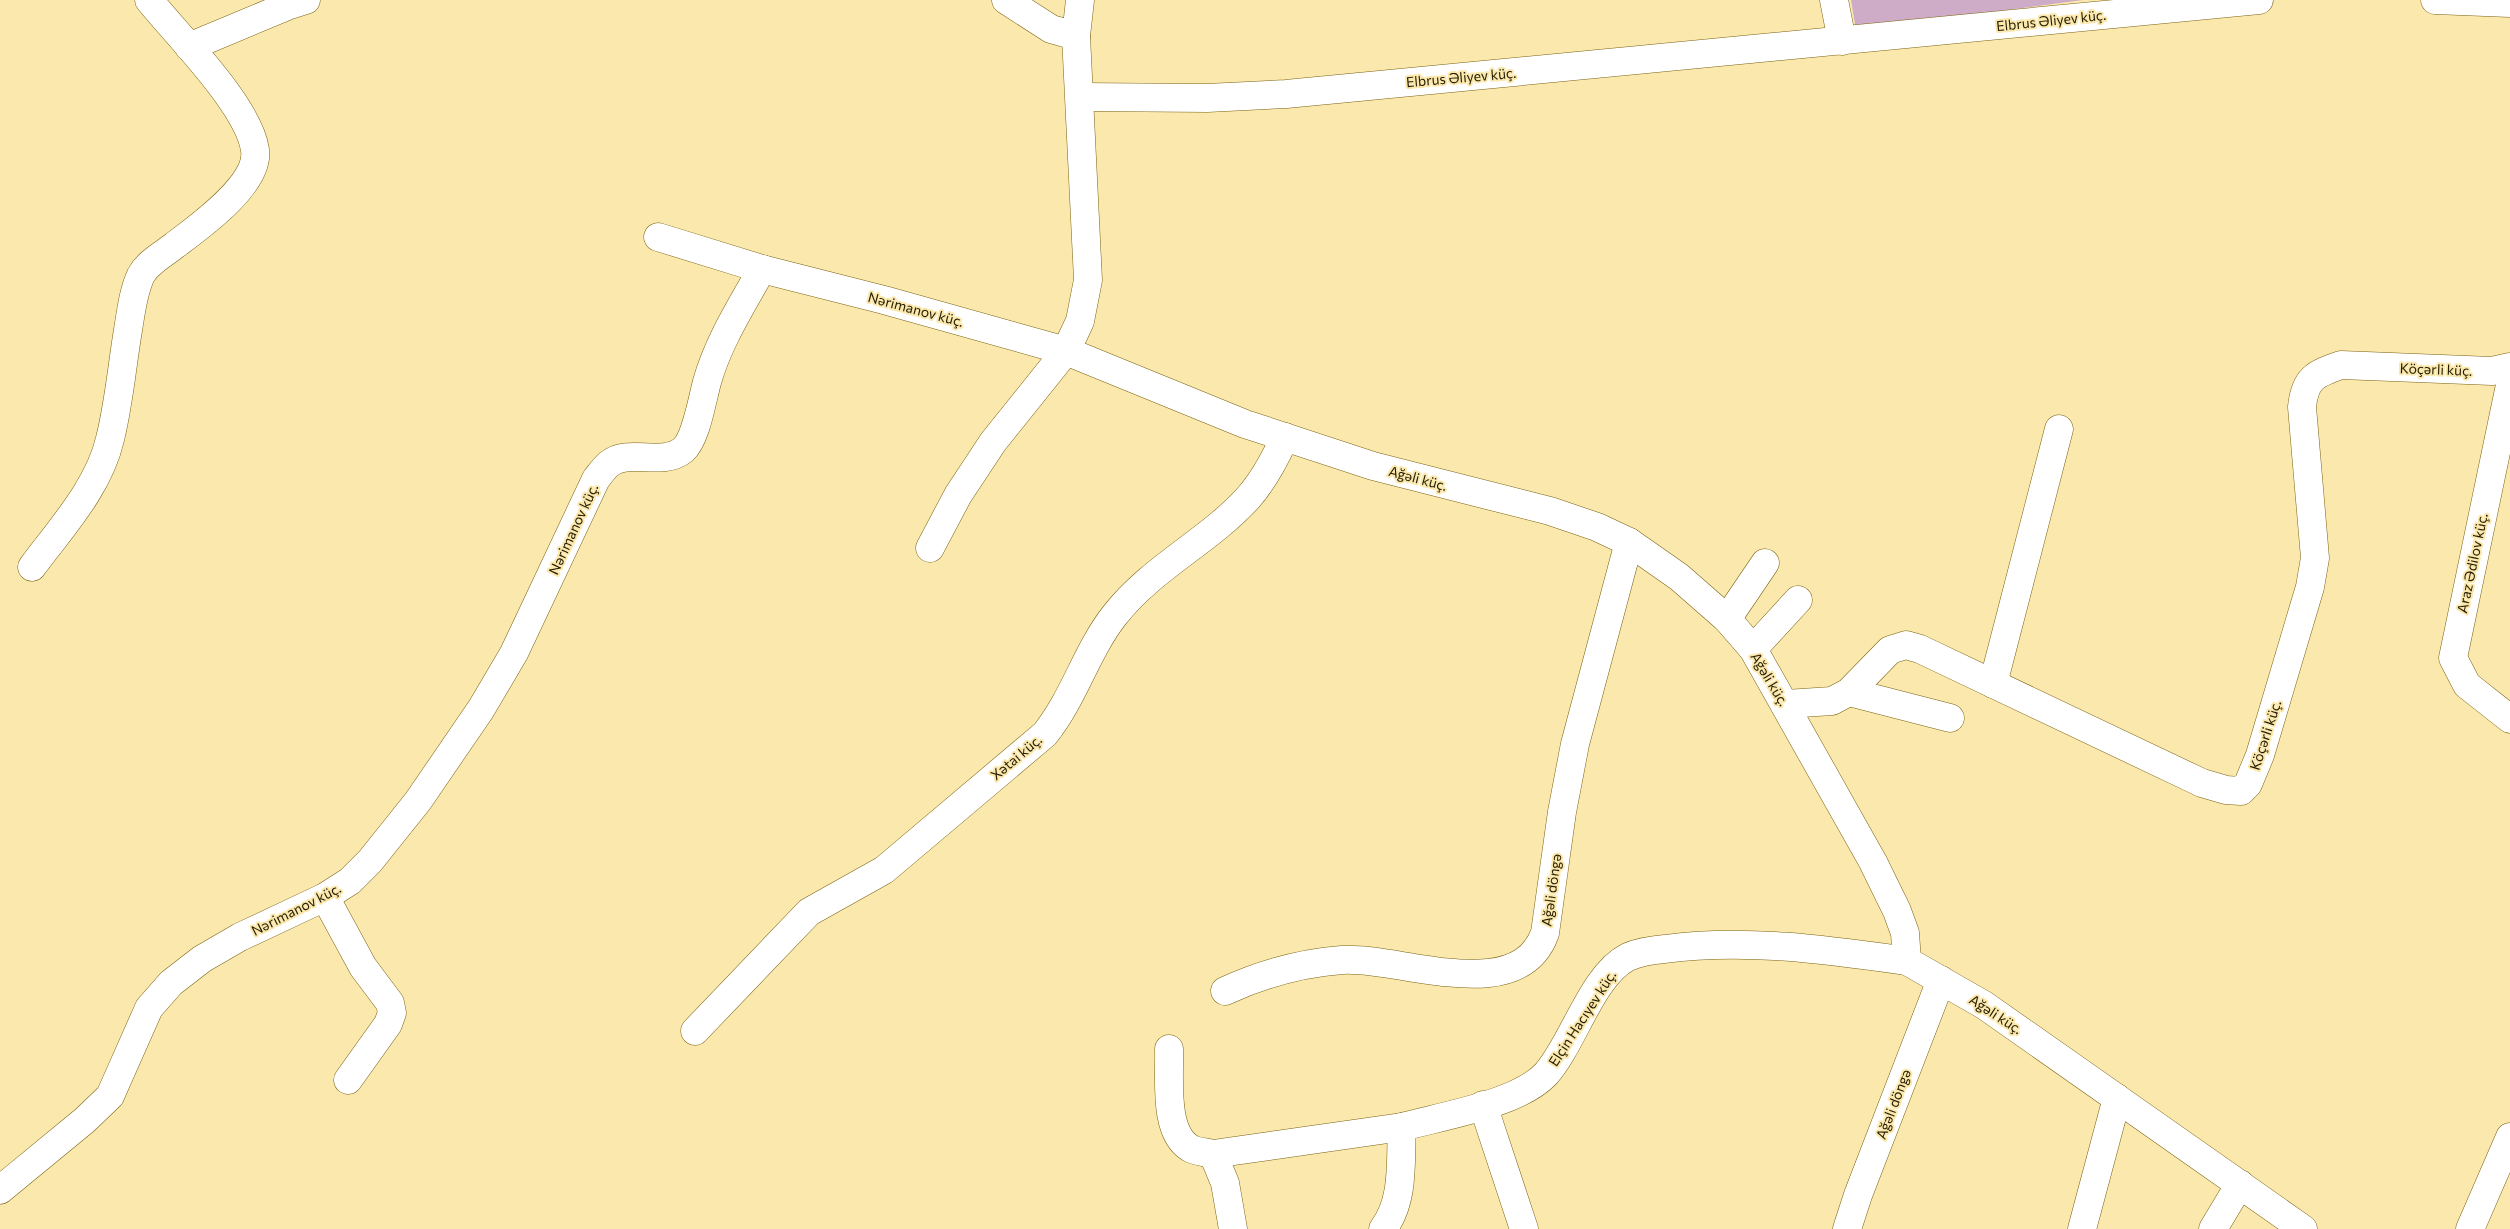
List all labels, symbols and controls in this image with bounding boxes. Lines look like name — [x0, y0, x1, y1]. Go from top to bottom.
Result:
street label: Elbrus Əliyev küç. — [1995, 6, 2107, 34]
street label: Elbrus Əliyev küç. — [1405, 64, 1517, 90]
street label: Nərimanov küç. — [866, 288, 966, 330]
street label: Köçərli küç. — [2399, 359, 2473, 379]
street label: Ağəli küç. — [1387, 462, 1449, 494]
street label: Nərimanov küç. — [545, 481, 601, 577]
street label: Araz Ədilov küç. — [2453, 511, 2491, 615]
street label: Ağəli küç. — [1747, 649, 1793, 709]
street label: Köçərli küç. — [2246, 698, 2284, 772]
street label: Xətai küç. — [987, 731, 1045, 783]
street label: Ağəli döngə — [1537, 852, 1565, 928]
street label: Nərimanov küç. — [248, 879, 344, 939]
street label: Elçin Hacıyev küç. — [1545, 967, 1619, 1069]
street label: Ağəli küç. — [1966, 991, 2026, 1037]
street label: Ağəli döngə — [1872, 1067, 1914, 1141]

